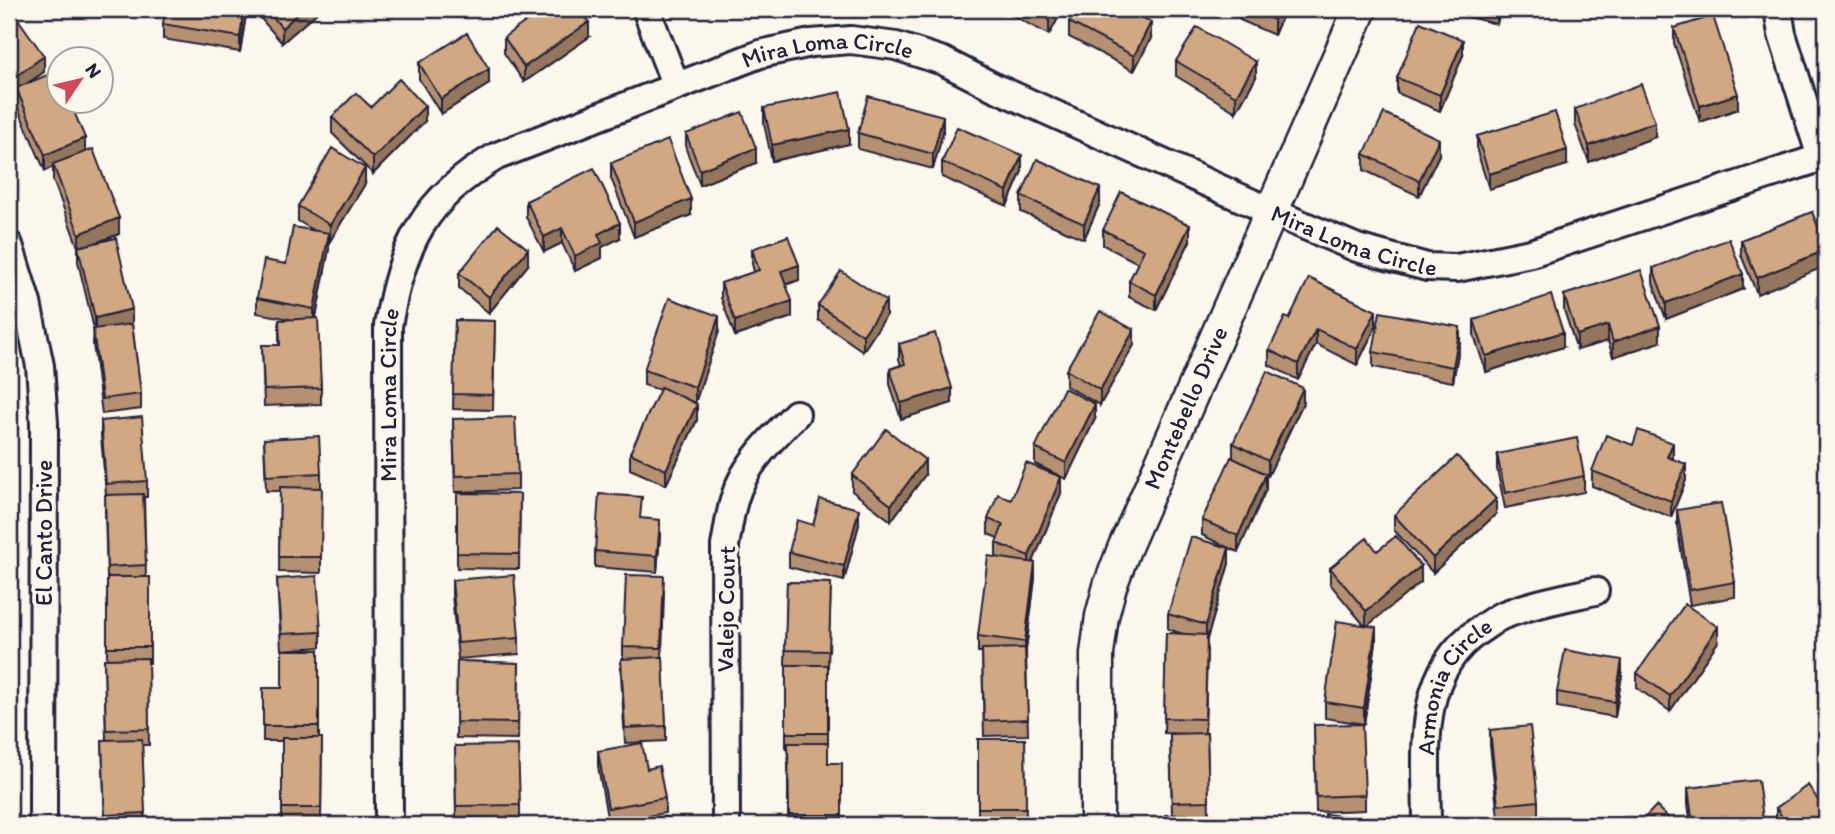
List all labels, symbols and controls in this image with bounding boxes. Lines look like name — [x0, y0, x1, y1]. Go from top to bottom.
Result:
street label: Mira Loma Circle — [737, 25, 917, 74]
north arrow — [46, 46, 116, 116]
text: N — [80, 59, 107, 82]
street label: Mira Loma Circle — [1267, 198, 1437, 281]
street label: Mira Loma Circle — [373, 305, 405, 482]
street label: Montebello Drive — [1137, 322, 1234, 494]
street label: El Canto Drive — [29, 460, 58, 606]
street label: Valejo Court — [710, 545, 741, 673]
street label: Armonia Circle — [1411, 611, 1498, 756]

